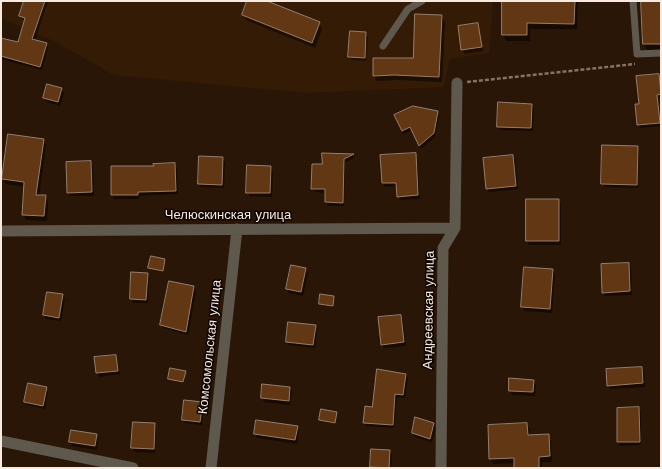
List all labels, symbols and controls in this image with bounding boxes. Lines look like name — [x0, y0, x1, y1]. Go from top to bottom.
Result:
street label: Челюскинская улица — [165, 207, 291, 223]
street label: Андреевская улица — [420, 250, 438, 370]
street label: Комсомольская улица — [195, 279, 225, 415]

